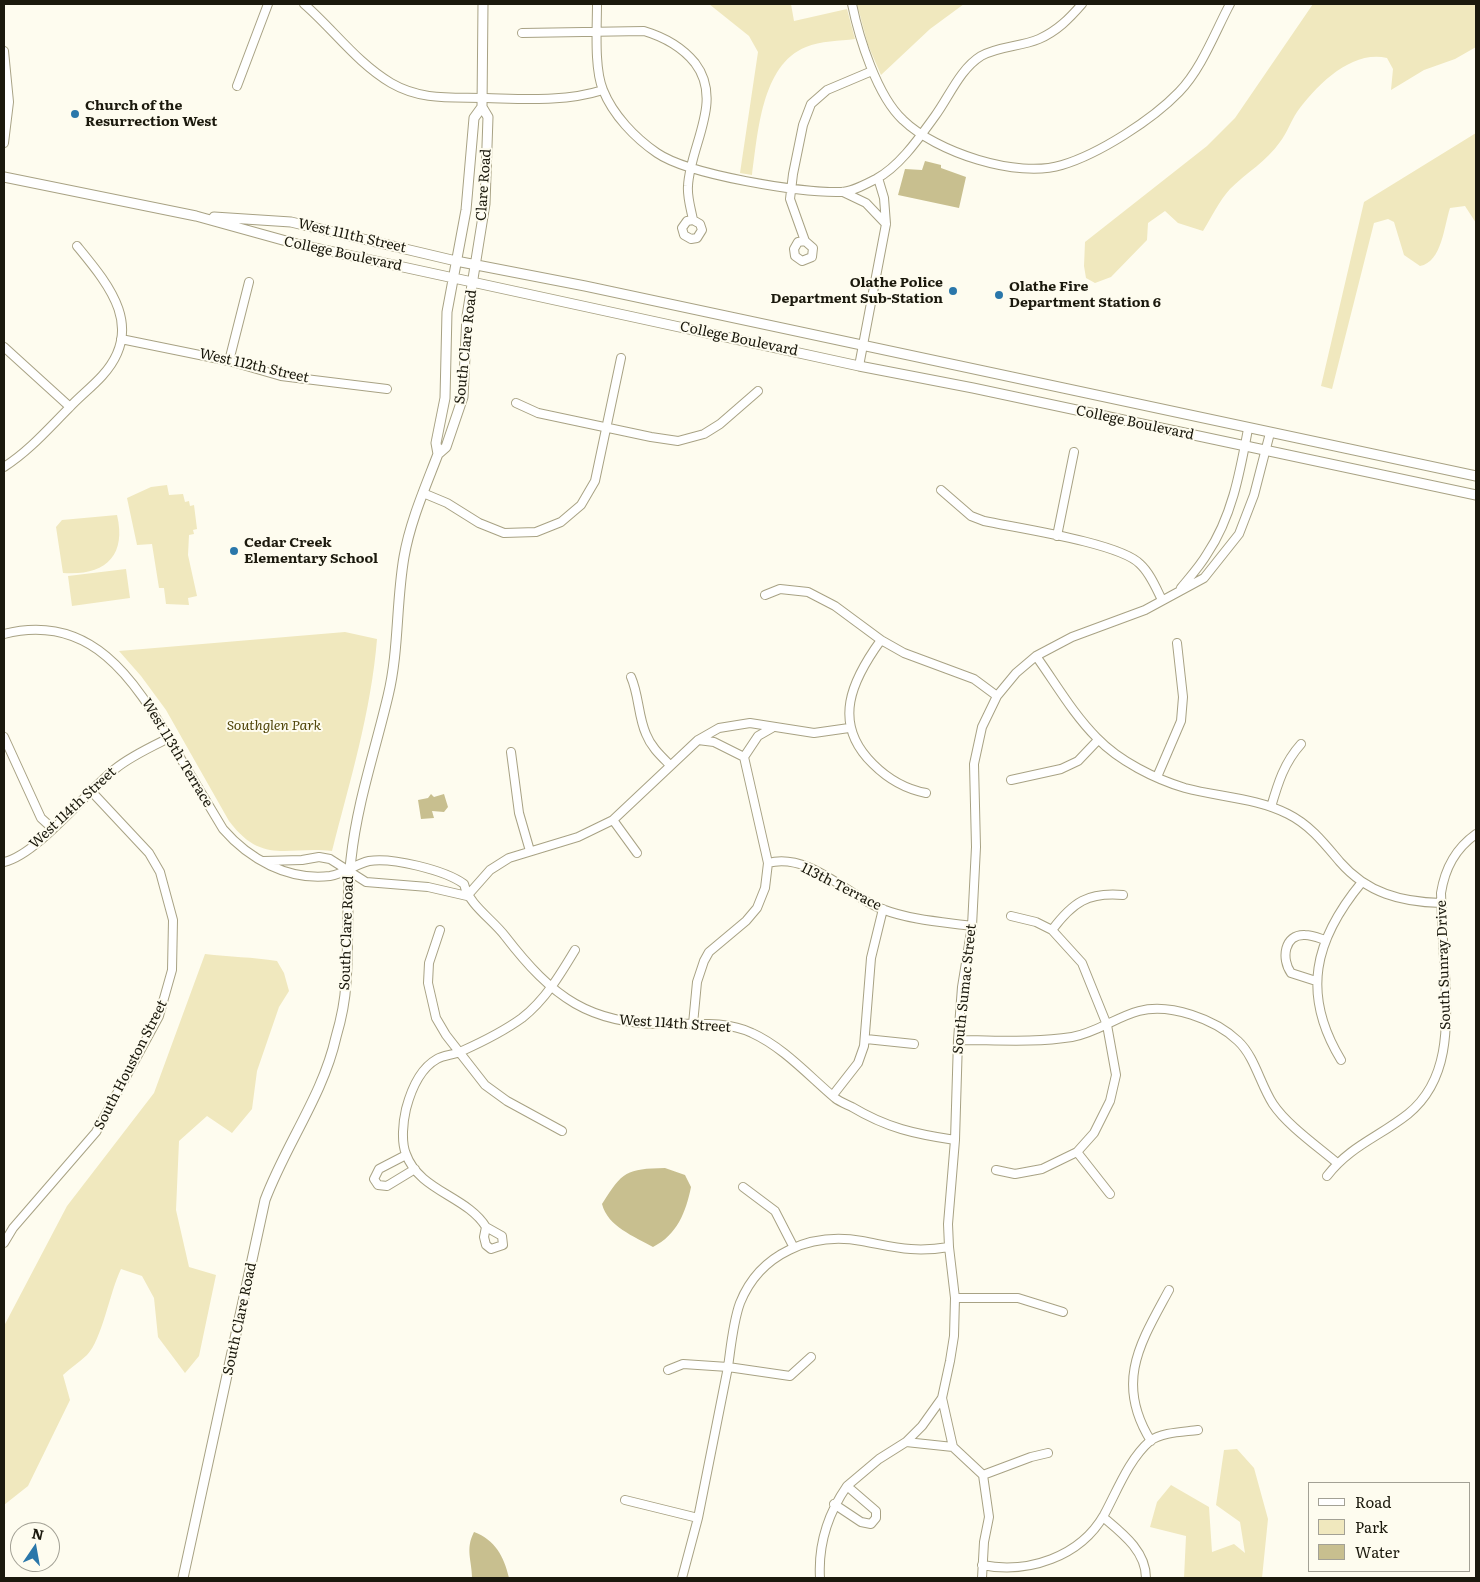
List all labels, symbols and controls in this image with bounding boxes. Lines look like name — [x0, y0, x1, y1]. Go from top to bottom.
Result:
place label: Church of the Resurrection West — [85, 98, 217, 130]
marker: Church of the Resurrection West — [69, 108, 81, 120]
street label: Clare Road — [473, 148, 495, 222]
street label: West 111th Street — [296, 215, 408, 257]
street label: College Boulevard — [282, 233, 404, 275]
place label: Olathe Police Department Sub-Station — [771, 275, 943, 308]
place label: Olathe Fire Department Station 6 — [1009, 279, 1161, 312]
marker: Olathe Police Department Sub-Station — [947, 285, 959, 297]
street label: South Clare Road — [452, 289, 480, 405]
marker: Olathe Fire Department Station 6 — [993, 289, 1005, 301]
street label: College Boulevard — [678, 318, 800, 360]
street label: West 112th Street — [198, 345, 310, 387]
street label: College Boulevard — [1074, 402, 1196, 444]
place label: Cedar Creek Elementary School — [244, 535, 378, 568]
marker: Cedar Creek Elementary School — [228, 545, 240, 557]
street label: West 113th Terrace — [138, 696, 216, 810]
park label: Southglen Park — [227, 718, 321, 734]
street label: West 114th Street — [26, 764, 120, 852]
street label: 113th Terrace — [798, 860, 884, 914]
street label: South Clare Road — [337, 875, 357, 991]
street label: South Sunray Drive — [1433, 900, 1455, 1030]
street label: South Sumac Street — [950, 923, 980, 1055]
street label: South Houston Street — [91, 997, 171, 1133]
street label: West 114th Street — [619, 1012, 731, 1036]
street label: South Clare Road — [220, 1261, 260, 1377]
legend — [1308, 1482, 1470, 1572]
text: Road — [1355, 1490, 1391, 1513]
text: Park — [1355, 1515, 1388, 1538]
north arrow — [10, 1522, 60, 1572]
text: N — [30, 1522, 46, 1544]
text: Water — [1355, 1540, 1400, 1563]

